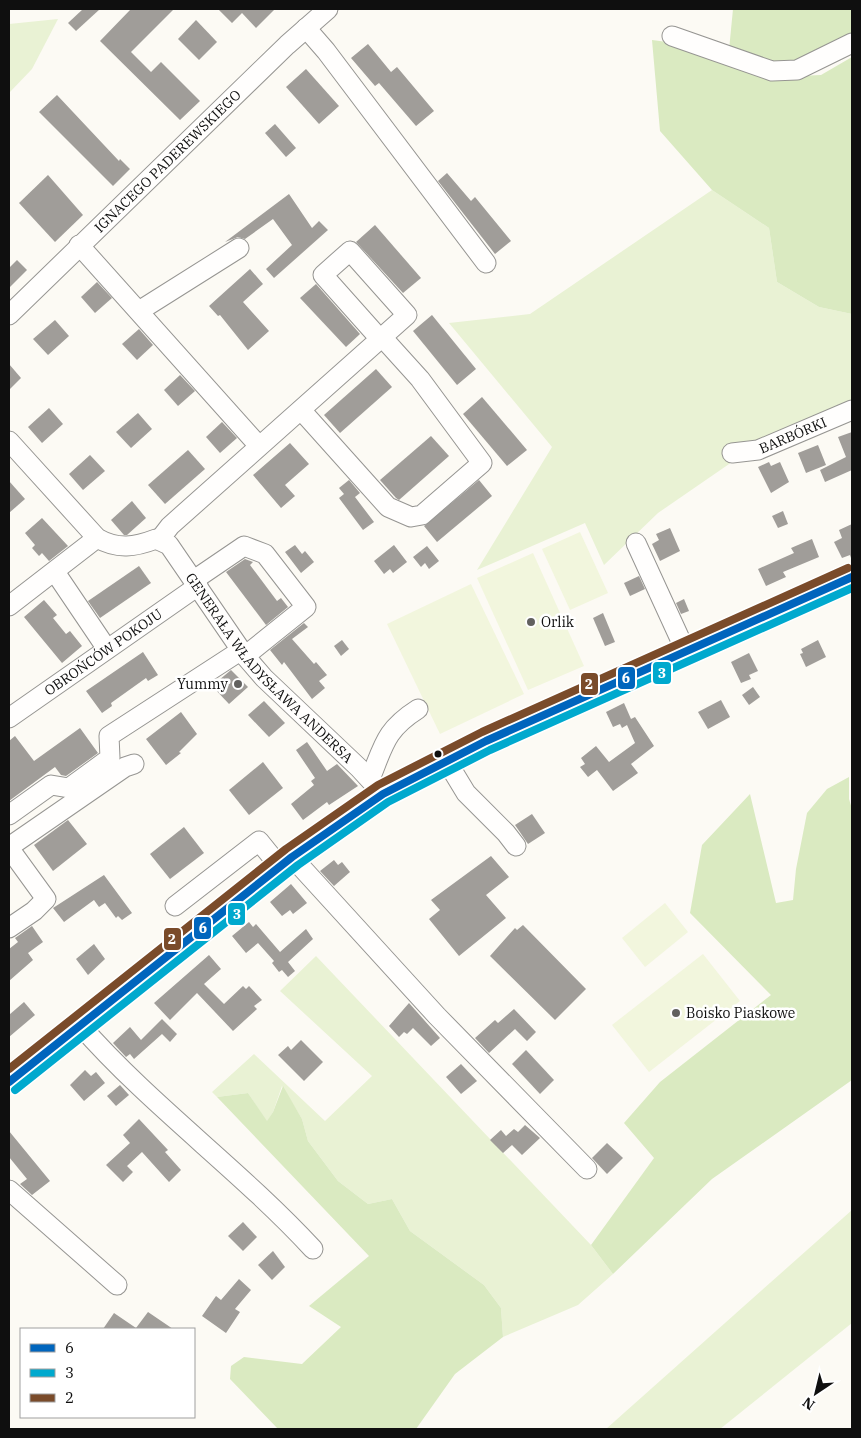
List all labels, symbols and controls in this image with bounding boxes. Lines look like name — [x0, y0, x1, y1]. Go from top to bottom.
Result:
street label: IGNACEGO PADEREWSKIEGO — [90, 86, 245, 236]
street label: BARBÓRKI — [756, 413, 829, 458]
street label: GENERAŁA WŁADYSŁAWA ANDERSA — [182, 569, 357, 767]
street label: OBROŃCÓW POKOJU — [41, 605, 166, 700]
place label: Orlik — [541, 613, 575, 631]
marker: Orlik — [525, 616, 537, 628]
line badge: 3 — [652, 661, 672, 685]
text: 3 — [658, 664, 666, 682]
line badge: 6 — [617, 666, 636, 690]
text: 6 — [622, 669, 630, 687]
line badge: 2 — [580, 672, 599, 696]
place label: Yummy — [177, 675, 229, 693]
text: 2 — [585, 675, 593, 693]
marker: Yummy — [232, 678, 244, 690]
unlabelled marker — [433, 749, 443, 759]
line badge: 3 — [227, 902, 246, 926]
text: 3 — [233, 905, 241, 923]
line badge: 6 — [193, 916, 212, 940]
text: 6 — [199, 919, 207, 937]
line badge: 2 — [163, 927, 182, 951]
text: 2 — [168, 930, 176, 948]
place label: Boisko Piaskowe — [686, 1004, 795, 1022]
marker: Boisko Piaskowe — [670, 1007, 682, 1019]
legend — [20, 1328, 195, 1418]
text: 6 — [65, 1338, 74, 1357]
text: 3 — [65, 1363, 74, 1382]
north arrow — [791, 1368, 841, 1418]
text: 2 — [65, 1388, 74, 1407]
text: N — [799, 1393, 818, 1414]

